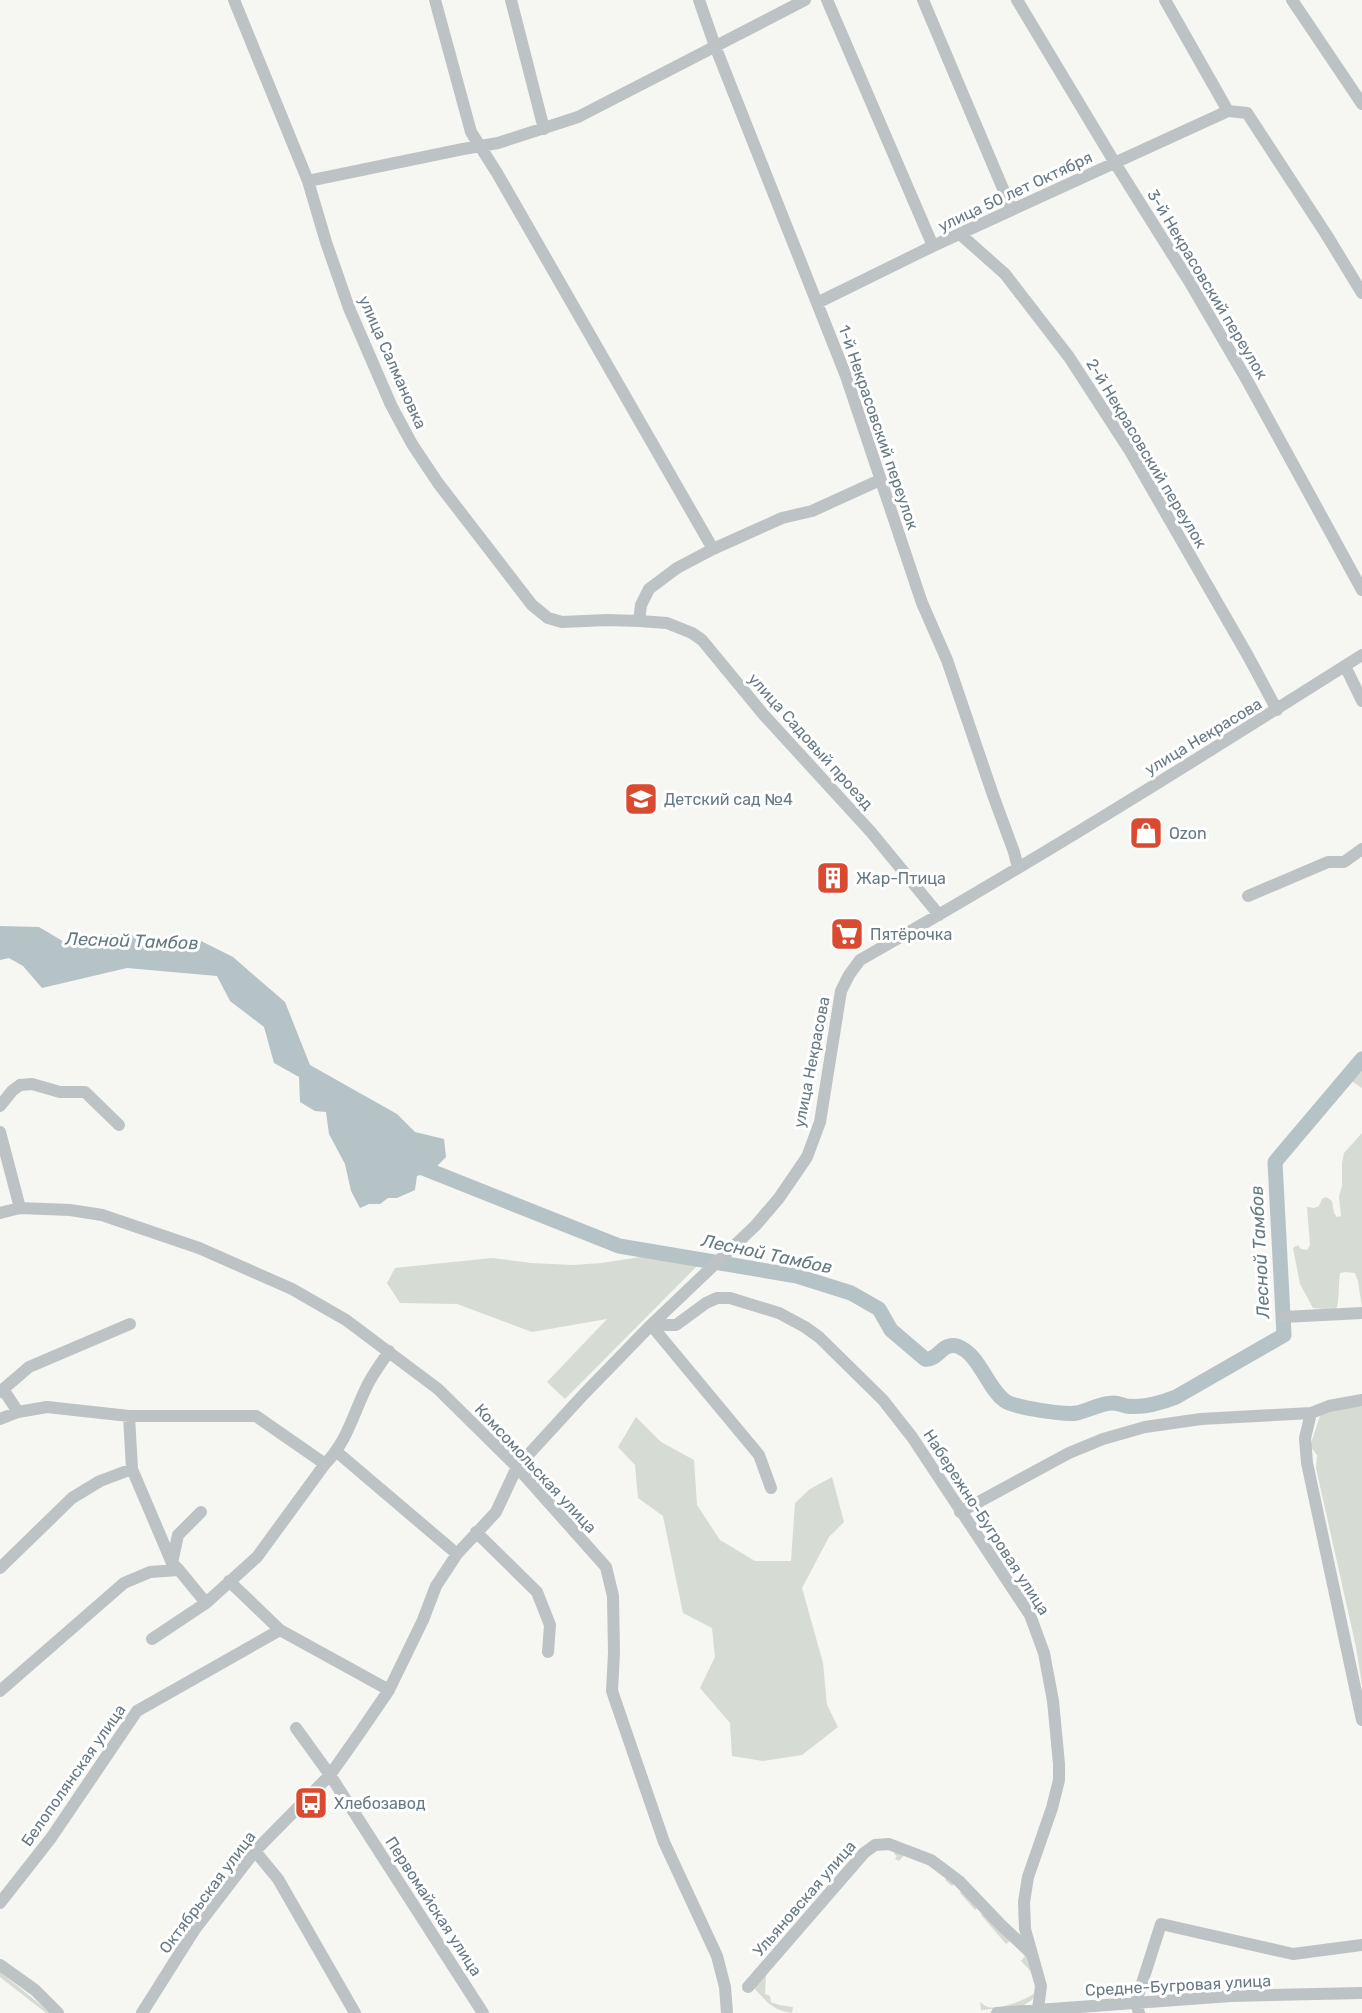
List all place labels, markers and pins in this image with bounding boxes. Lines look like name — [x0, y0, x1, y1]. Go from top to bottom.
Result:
school or university icon: Детский сад №4 — [623, 781, 659, 817]
place label: Детский сад №4 — [664, 790, 793, 809]
shop icon: Ozon — [1128, 815, 1164, 851]
place label: Ozon — [1169, 824, 1207, 843]
building icon: Жар-Птица — [815, 860, 851, 896]
place label: Жар-Птица — [856, 869, 946, 888]
supermarket icon: Пятёрочка — [829, 916, 865, 952]
place label: Пятёрочка — [870, 925, 952, 944]
bus stop icon: Хлебозавод — [293, 1785, 329, 1821]
place label: Хлебозавод — [334, 1794, 426, 1813]

